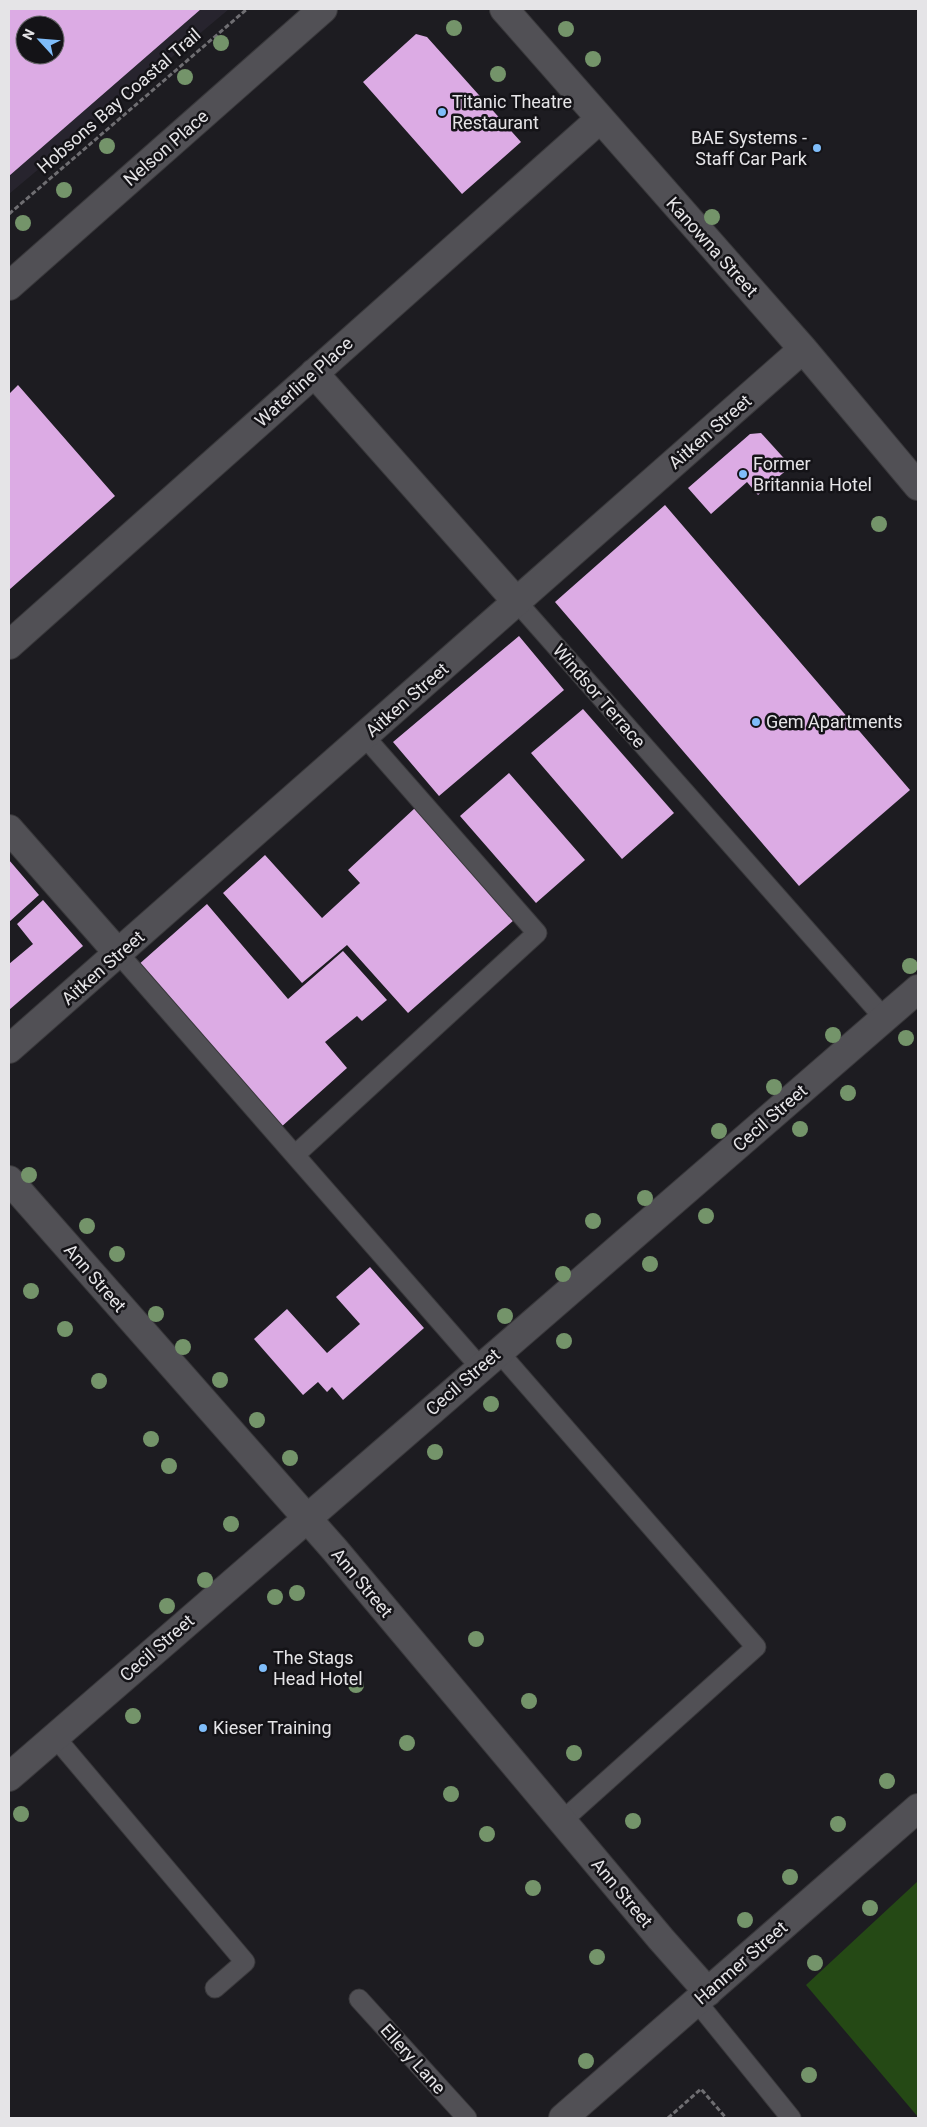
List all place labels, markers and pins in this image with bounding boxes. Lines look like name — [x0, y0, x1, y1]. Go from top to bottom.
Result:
place label: Titanic Theatre Restaurant — [452, 91, 572, 133]
marker: Titanic Theatre Restaurant — [436, 106, 448, 118]
place label: BAE Systems - Staff Car Park — [691, 127, 808, 169]
marker: BAE Systems - Staff Car Park — [811, 142, 823, 154]
place label: Former Britannia Hotel — [753, 453, 872, 495]
marker: Former Britannia Hotel — [737, 468, 749, 480]
place label: Gem Apartments — [766, 711, 903, 732]
marker: Gem Apartments — [750, 716, 762, 728]
place label: The Stags Head Hotel — [273, 1647, 363, 1689]
marker: The Stags Head Hotel — [257, 1662, 269, 1674]
place label: Kieser Training — [213, 1717, 332, 1738]
marker: Kieser Training — [197, 1722, 209, 1734]

